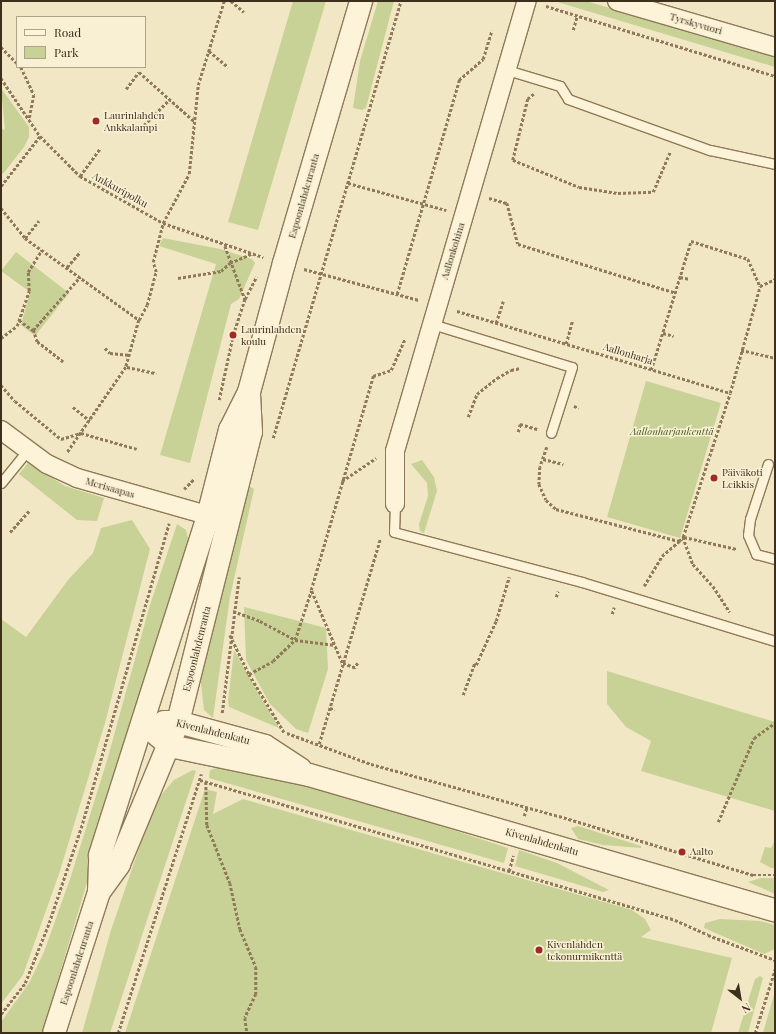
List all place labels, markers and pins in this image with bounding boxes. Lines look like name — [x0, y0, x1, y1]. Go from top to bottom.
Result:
place label: Laurinlahden Ankkalampi — [104, 109, 165, 132]
marker: Laurinlahden Ankkalampi — [91, 116, 101, 126]
place label: Laurinlahden koulu — [241, 323, 302, 346]
marker: Laurinlahden koulu — [228, 330, 238, 340]
place label: Päiväkoti Leikkis — [722, 466, 763, 490]
marker: Päiväkoti Leikkis — [709, 473, 719, 483]
place label: Aalto — [690, 846, 713, 858]
marker: Aalto — [677, 847, 687, 857]
place label: Kivenlahden tekonurmikenttä — [547, 938, 622, 962]
marker: Kivenlahden tekonurmikenttä — [534, 945, 544, 955]

